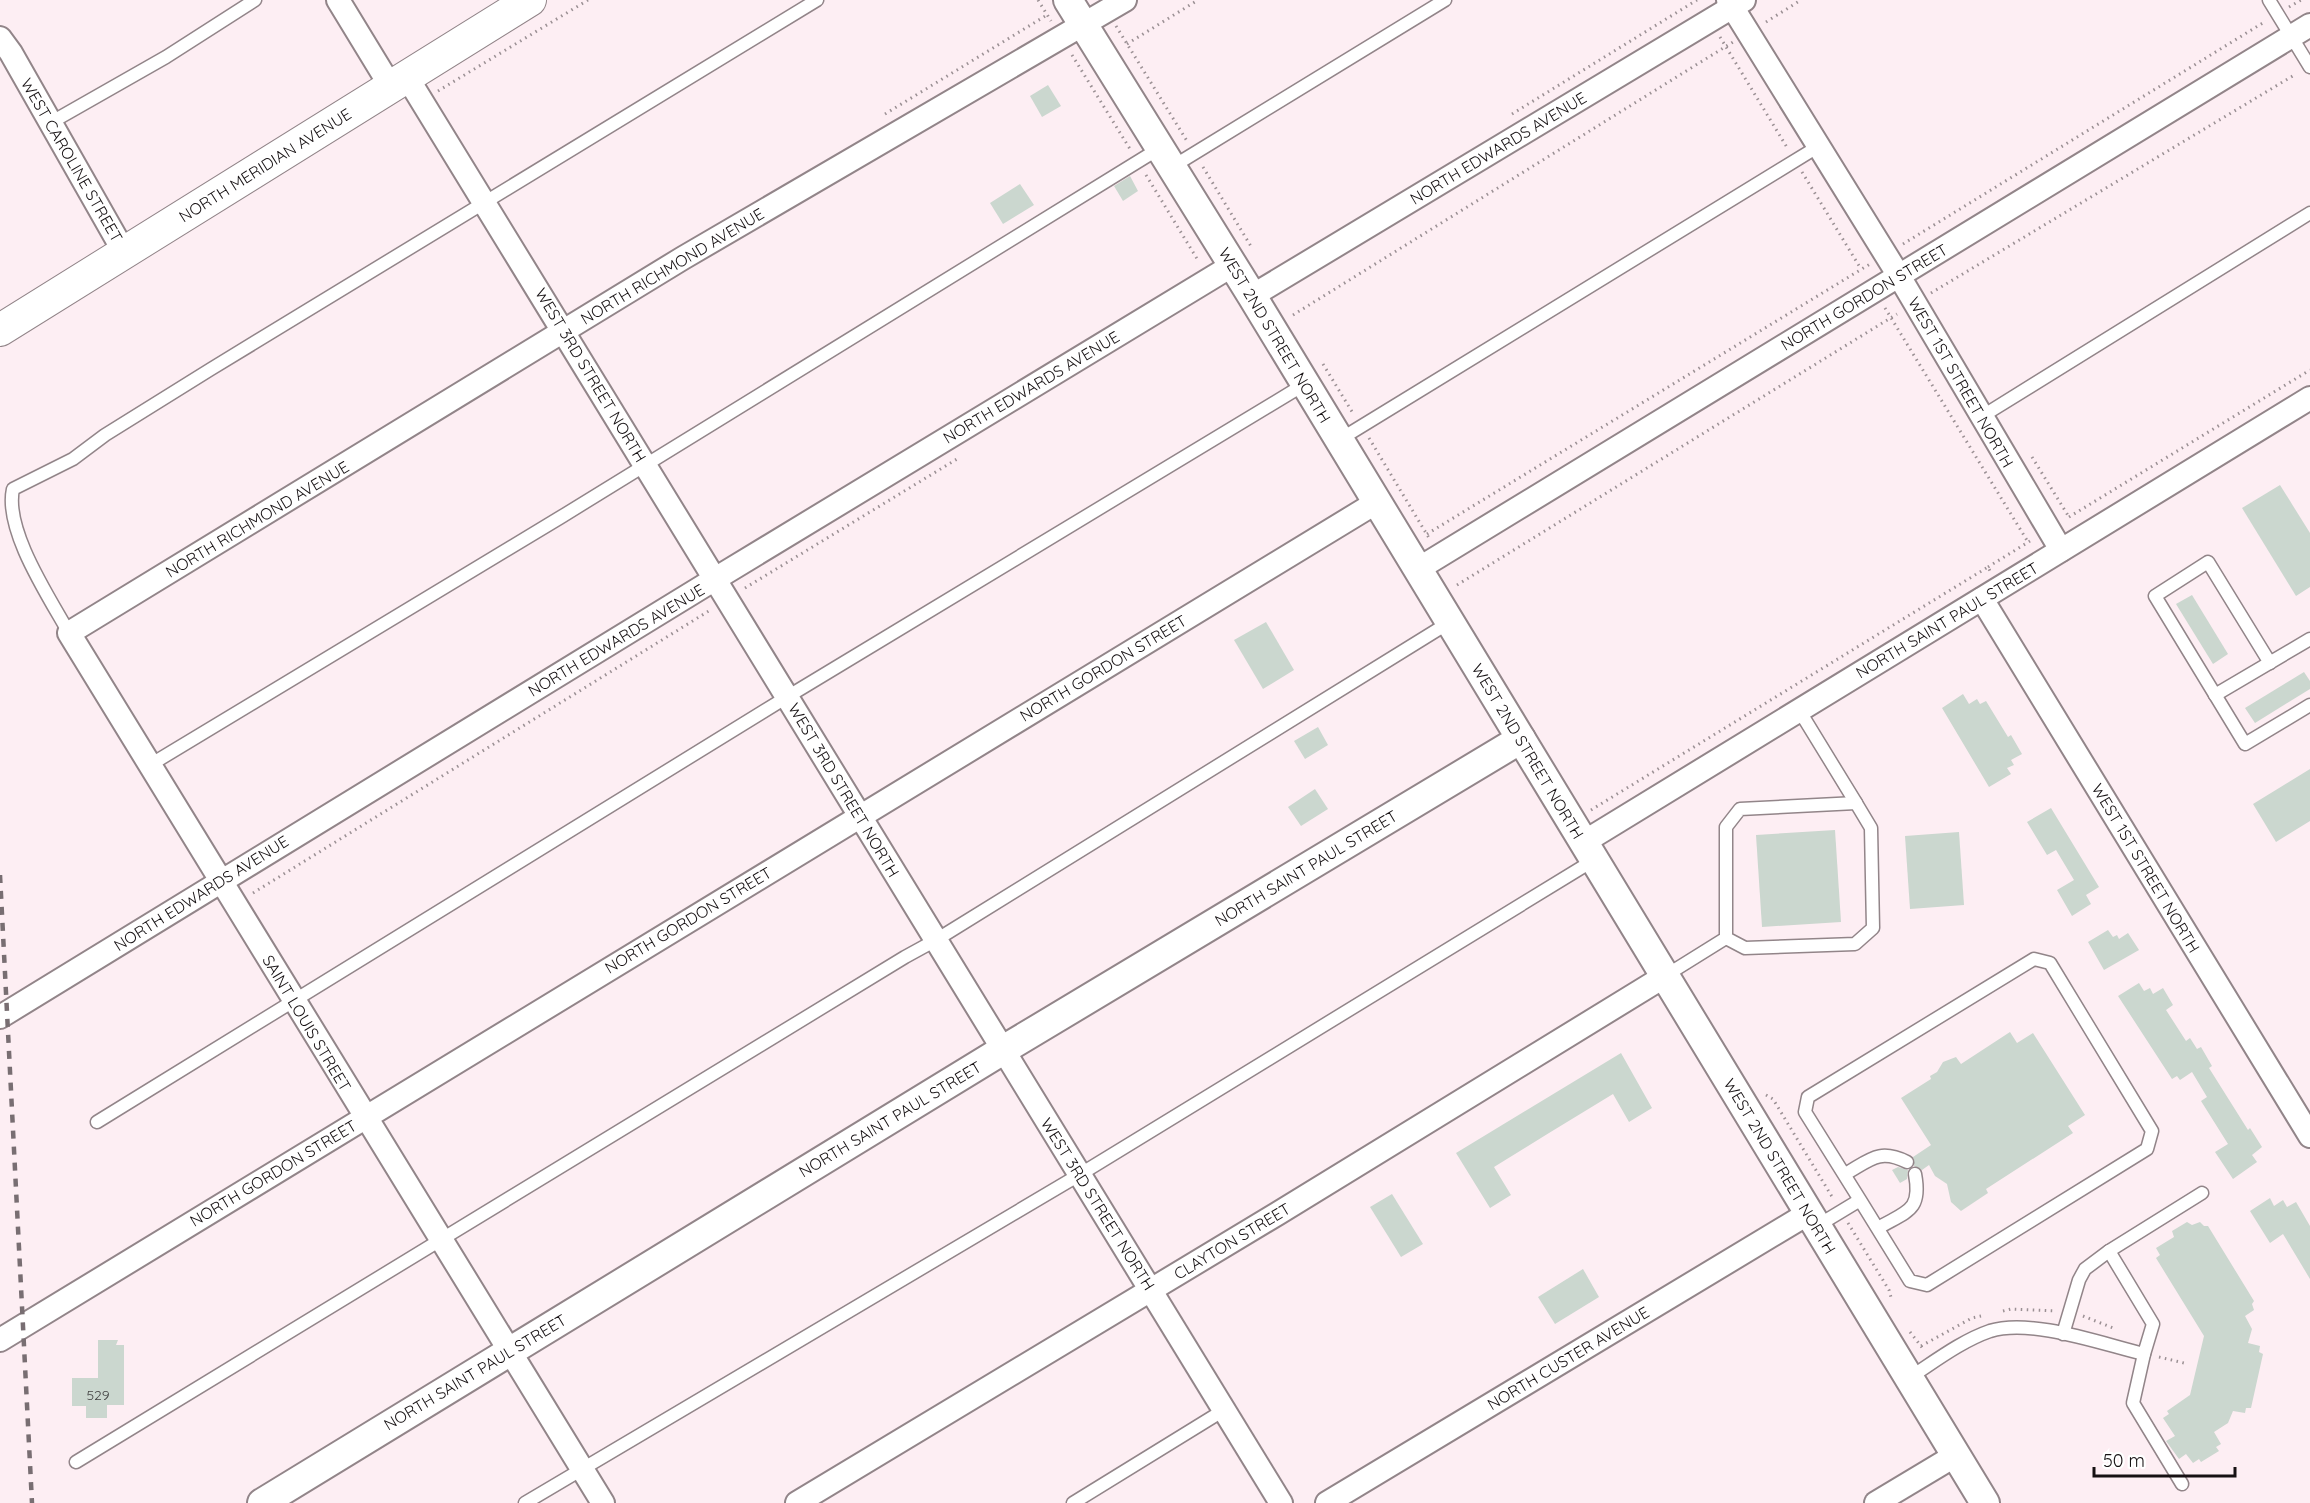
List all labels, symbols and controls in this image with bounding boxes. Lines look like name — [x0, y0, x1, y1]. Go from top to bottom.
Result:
street label: WEST CAROLINE STREET — [17, 74, 127, 246]
street label: NORTH EDWARDS AVENUE — [1406, 87, 1590, 209]
street label: NORTH MERIDIAN AVENUE — [175, 104, 355, 226]
street label: NORTH RICHMOND AVENUE — [577, 203, 767, 329]
street label: NORTH GORDON STREET — [1777, 239, 1951, 355]
street label: WEST 2ND STREET NORTH — [1215, 244, 1335, 426]
street label: WEST 3RD STREET NORTH — [531, 284, 651, 466]
street label: WEST 1ST STREET NORTH — [1904, 293, 2018, 471]
street label: NORTH EDWARDS AVENUE — [939, 326, 1123, 448]
street label: NORTH RICHMOND AVENUE — [162, 456, 352, 582]
street label: NORTH SAINT PAUL STREET — [1852, 557, 2042, 683]
street label: NORTH EDWARDS AVENUE — [524, 579, 708, 701]
street label: NORTH GORDON STREET — [1016, 610, 1190, 726]
street label: WEST 2ND STREET NORTH — [1468, 660, 1588, 842]
street label: WEST 3RD STREET NORTH — [784, 699, 904, 881]
street label: WEST 1ST STREET NORTH — [2088, 780, 2204, 956]
street label: NORTH SAINT PAUL STREET — [1211, 805, 1401, 931]
street label: NORTH EDWARDS AVENUE — [110, 831, 292, 955]
street label: NORTH GORDON STREET — [601, 862, 775, 978]
street label: SAINT LOUIS STREET — [258, 951, 356, 1095]
street label: NORTH SAINT PAUL STREET — [795, 1056, 985, 1182]
street label: WEST 2ND STREET NORTH — [1720, 1075, 1840, 1257]
street label: WEST 3RD STREET NORTH — [1037, 1114, 1159, 1294]
street label: NORTH GORDON STREET — [186, 1115, 360, 1231]
street label: CLAYTON STREET — [1170, 1198, 1294, 1284]
street label: NORTH CUSTER AVENUE — [1483, 1302, 1653, 1414]
street label: NORTH SAINT PAUL STREET — [380, 1309, 570, 1435]
house number: 529 — [86, 1386, 110, 1404]
scale bar — [2094, 1440, 2235, 1478]
text: 50 m — [2103, 1449, 2145, 1472]

